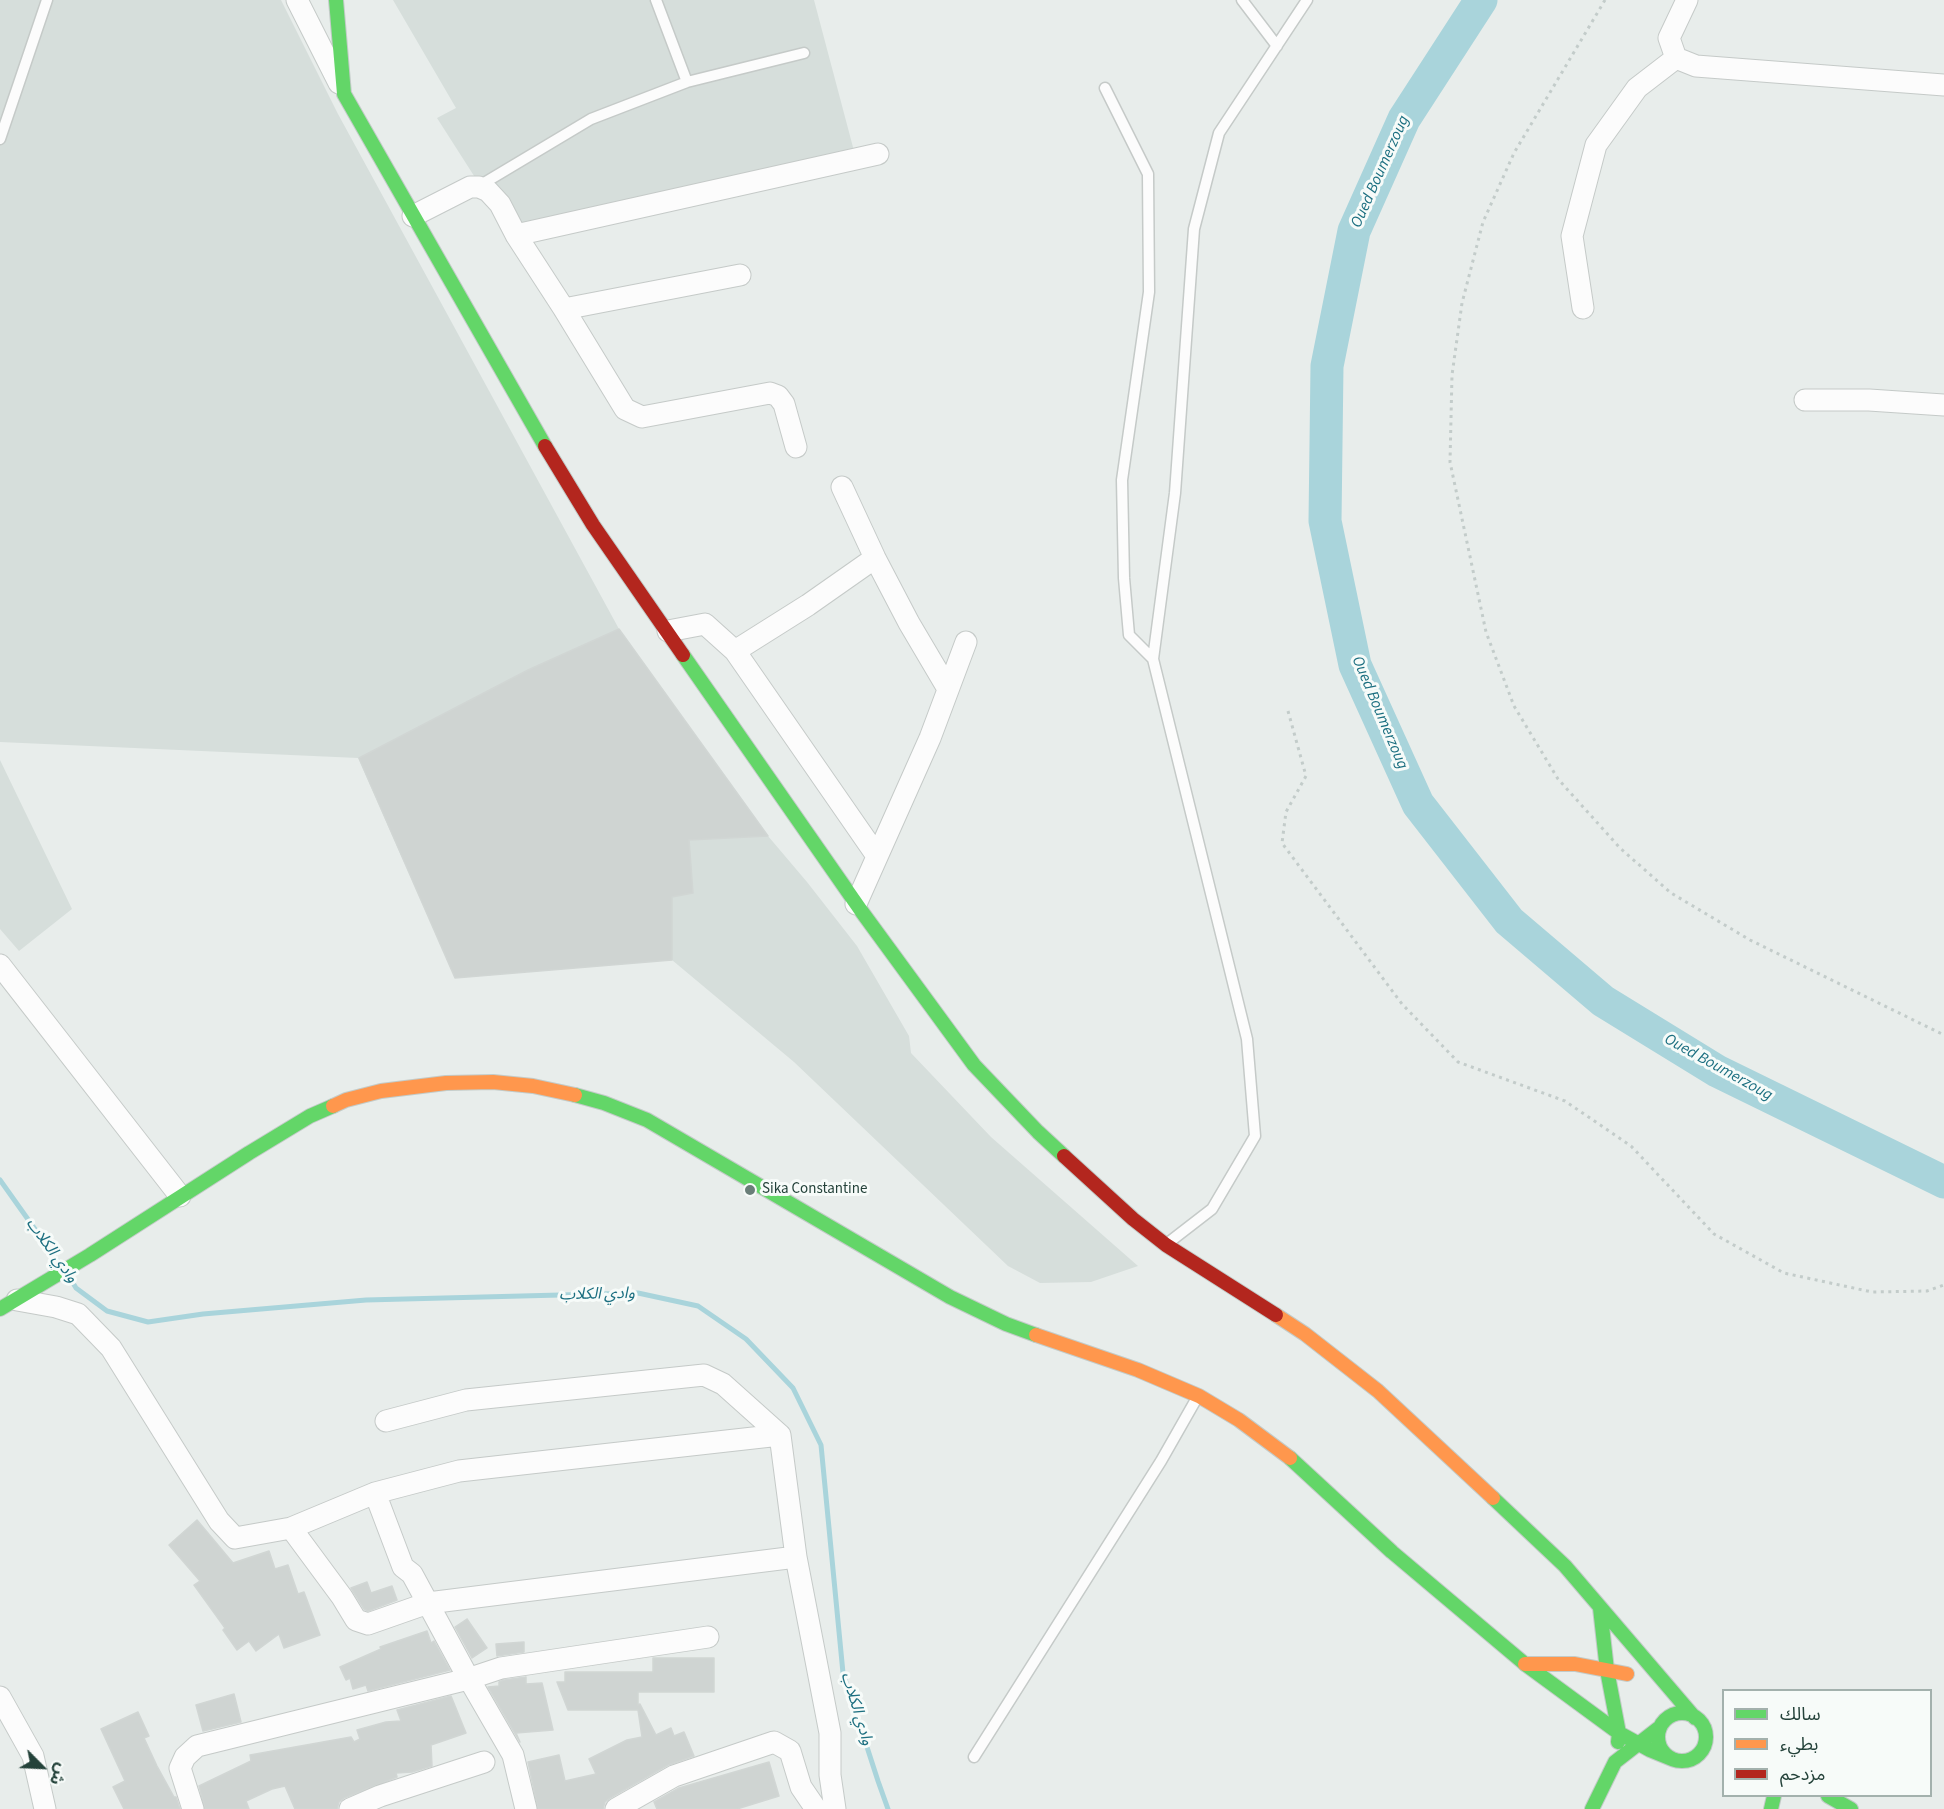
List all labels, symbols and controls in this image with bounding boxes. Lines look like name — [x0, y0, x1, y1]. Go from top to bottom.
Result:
water label: Oued Boumerzoug — [1348, 113, 1414, 231]
water label: Oued Boumerzoug — [1347, 654, 1411, 772]
water label: Oued Boumerzoug — [1661, 1030, 1775, 1106]
place label: Sika Constantine — [762, 1181, 867, 1199]
marker: Sika Constantine — [743, 1183, 757, 1197]
water label: وادي الكلاب — [21, 1215, 81, 1287]
water label: وادي الكلاب — [559, 1285, 635, 1305]
water label: وادي الكلاب — [836, 1670, 876, 1748]
legend — [1722, 1689, 1932, 1797]
text: سالك — [1780, 1702, 1821, 1727]
text: بطيء — [1780, 1732, 1818, 1757]
north arrow — [12, 1737, 72, 1797]
text: ش — [44, 1760, 73, 1789]
text: مزدحم — [1780, 1762, 1825, 1787]

